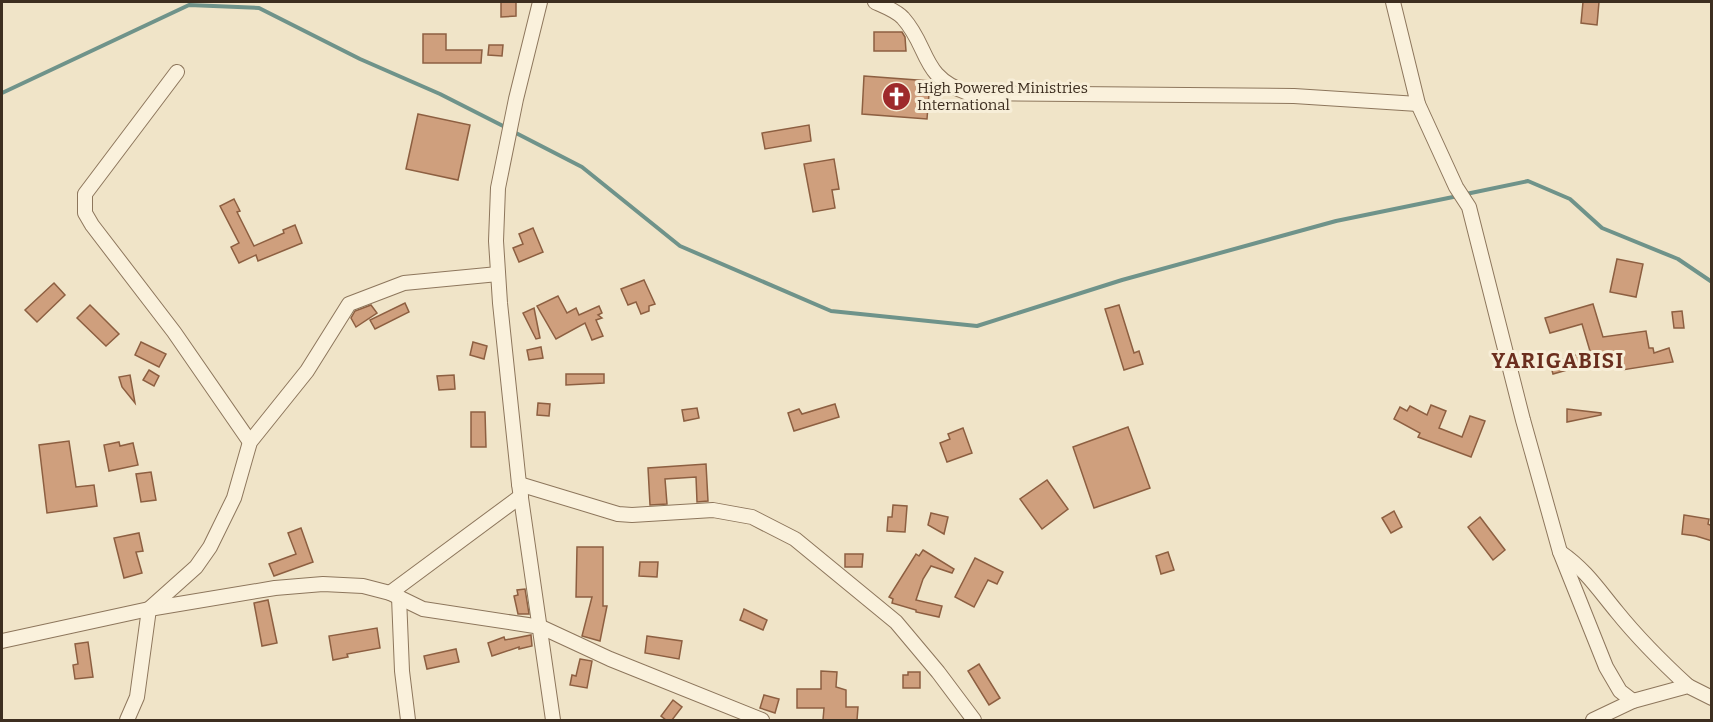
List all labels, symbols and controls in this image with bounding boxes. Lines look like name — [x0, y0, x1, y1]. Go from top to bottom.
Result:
place label: High Powered Ministries International — [917, 79, 1088, 114]
church icon: High Powered Ministries International — [880, 81, 912, 113]
district label: YARIGABISI — [1491, 348, 1625, 374]

